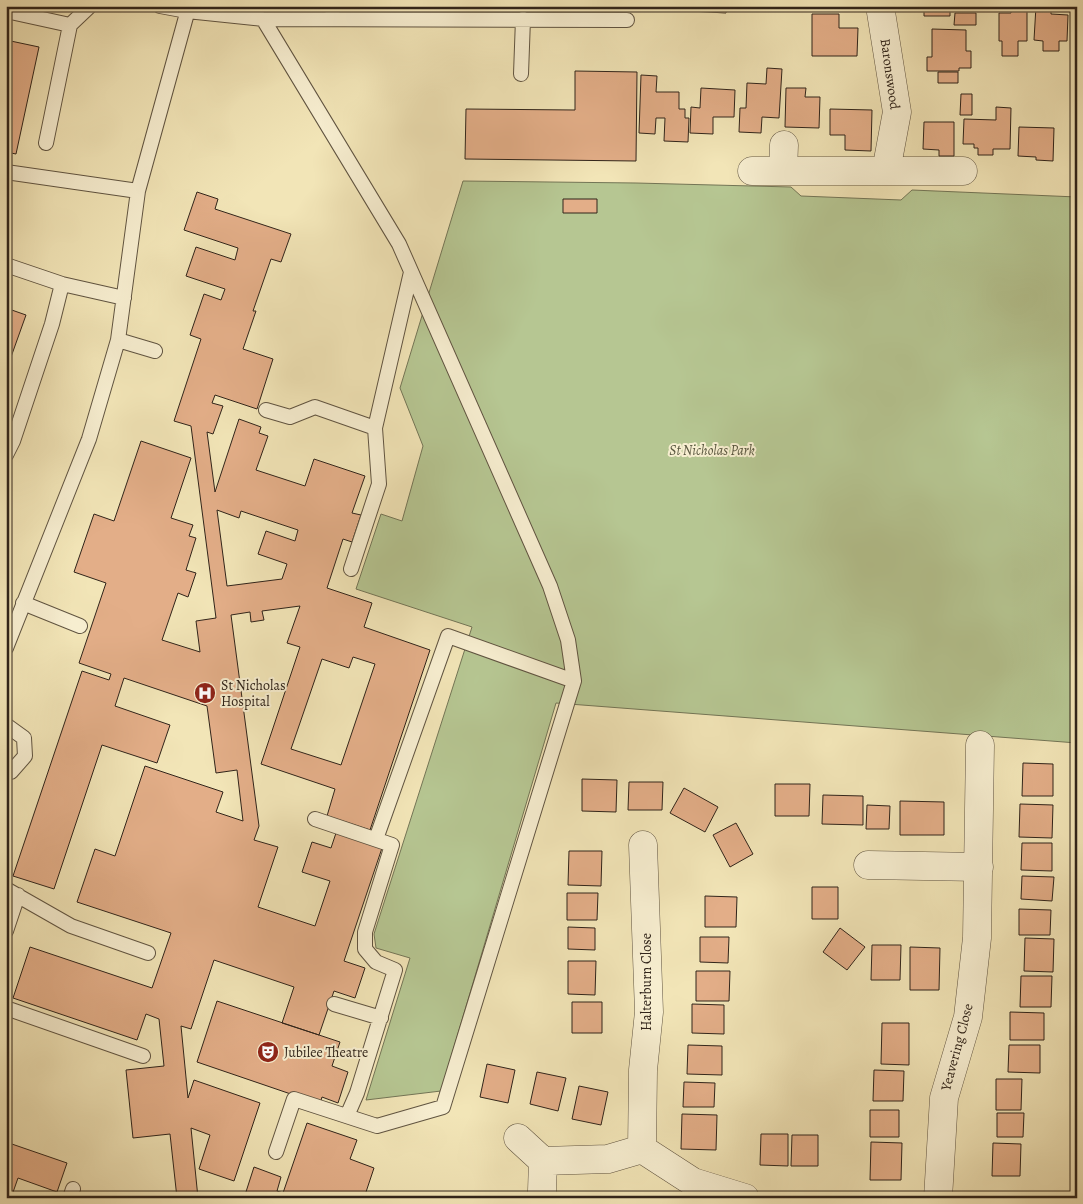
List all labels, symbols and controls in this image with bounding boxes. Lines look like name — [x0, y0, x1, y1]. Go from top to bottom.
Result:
street label: Baronswood — [876, 37, 904, 111]
park label: St Nicholas Park — [669, 441, 755, 460]
place label: St Nicholas Hospital — [221, 676, 286, 711]
hospital icon: St Nicholas Hospital — [193, 681, 217, 705]
street label: Halterburn Close — [637, 933, 656, 1031]
street label: Yeavering Close — [936, 1001, 978, 1094]
theatre icon: Jubilee Theatre — [256, 1040, 280, 1064]
place label: Jubilee Theatre — [284, 1043, 368, 1062]

